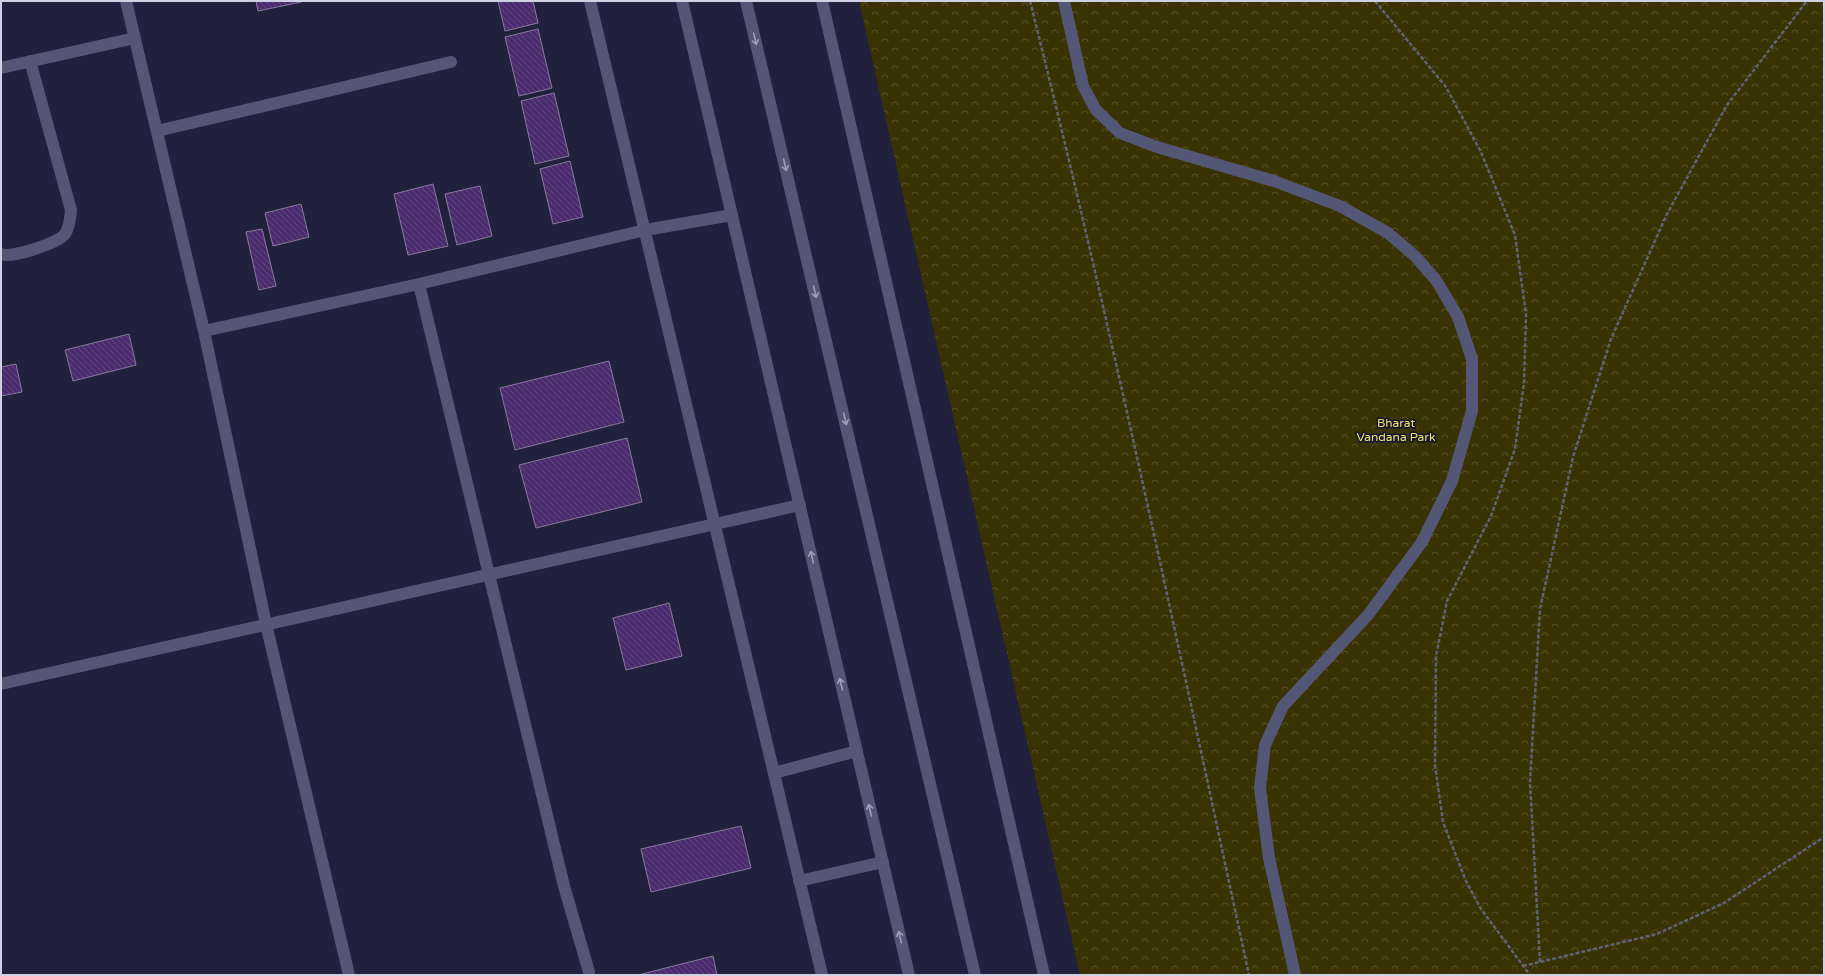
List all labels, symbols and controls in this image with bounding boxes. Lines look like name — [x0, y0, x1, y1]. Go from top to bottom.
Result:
one-way arrow — [752, 32, 760, 45]
one-way arrow — [782, 159, 790, 172]
one-way arrow — [812, 285, 820, 298]
one-way arrow — [842, 412, 850, 425]
park label: Bharat Vandana Park — [1357, 416, 1436, 444]
one-way arrow — [807, 551, 815, 564]
one-way arrow — [837, 678, 844, 691]
one-way arrow — [866, 804, 874, 817]
one-way arrow — [895, 931, 903, 944]

